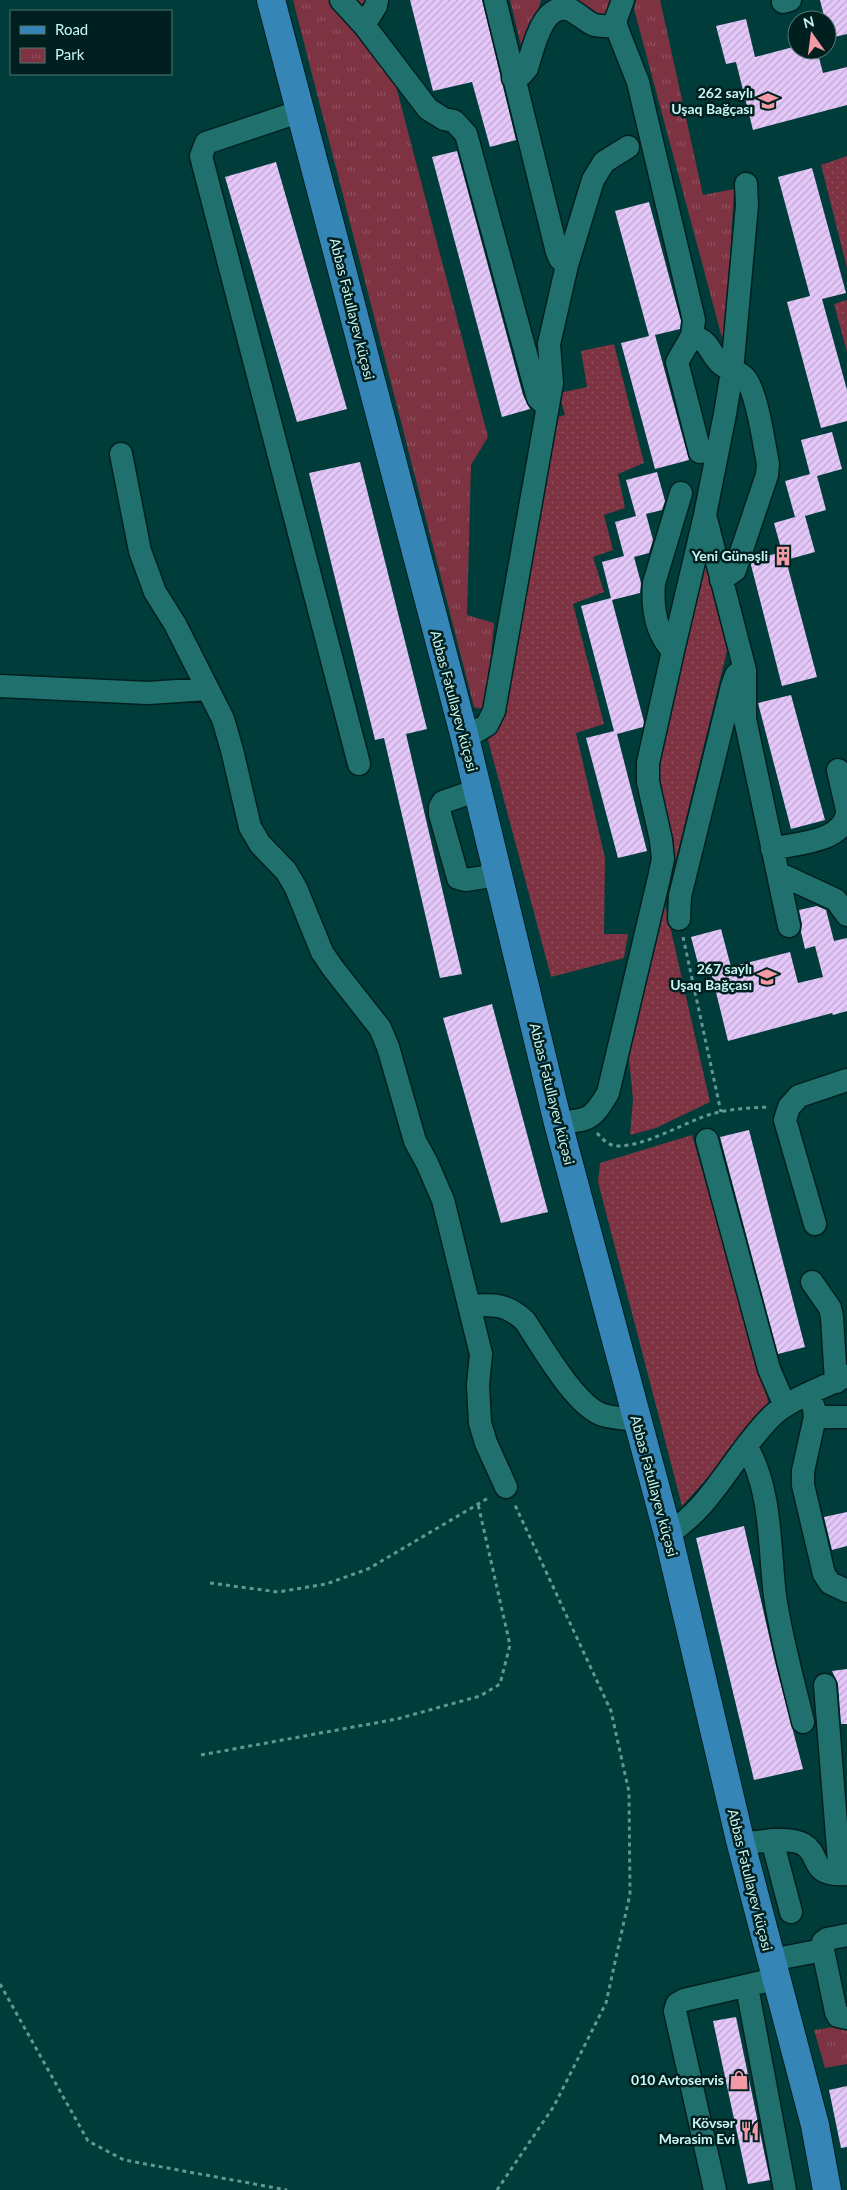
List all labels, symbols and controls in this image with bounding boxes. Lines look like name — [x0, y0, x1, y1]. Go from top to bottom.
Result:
legend — [10, 10, 172, 75]
north arrow — [787, 10, 837, 60]
text: N — [801, 12, 816, 31]
text: Road — [55, 20, 88, 38]
text: Park — [55, 45, 85, 63]
place label: 262 saylı Uşaq Bağçası — [671, 84, 753, 117]
school or university icon: 262 saylı Uşaq Bağçası — [757, 90, 779, 112]
street label: Abbas Fətullayev küçəsi — [327, 236, 378, 382]
building icon: Yeni Günəşli — [772, 545, 794, 567]
place label: Yeni Günəşli — [691, 547, 768, 564]
street label: Abbas Fətullayev küçəsi — [427, 628, 482, 773]
place label: 267 saylı Uşaq Bağçası — [670, 960, 752, 993]
school or university icon: 267 saylı Uşaq Bağçası — [756, 966, 778, 988]
street label: Abbas Fətullayev küçəsi — [527, 1021, 578, 1167]
street label: Abbas Fətullayev küçəsi — [627, 1413, 682, 1558]
street label: Abbas Fətullayev küçəsi — [725, 1807, 776, 1953]
shop icon: 010 Avtoservis — [728, 2069, 750, 2091]
place label: 010 Avtoservis — [631, 2071, 724, 2088]
place label: Kövsər Mərasim Evi — [659, 2114, 736, 2147]
restaurant icon: Kövsər Mərasim Evi — [739, 2120, 761, 2142]

